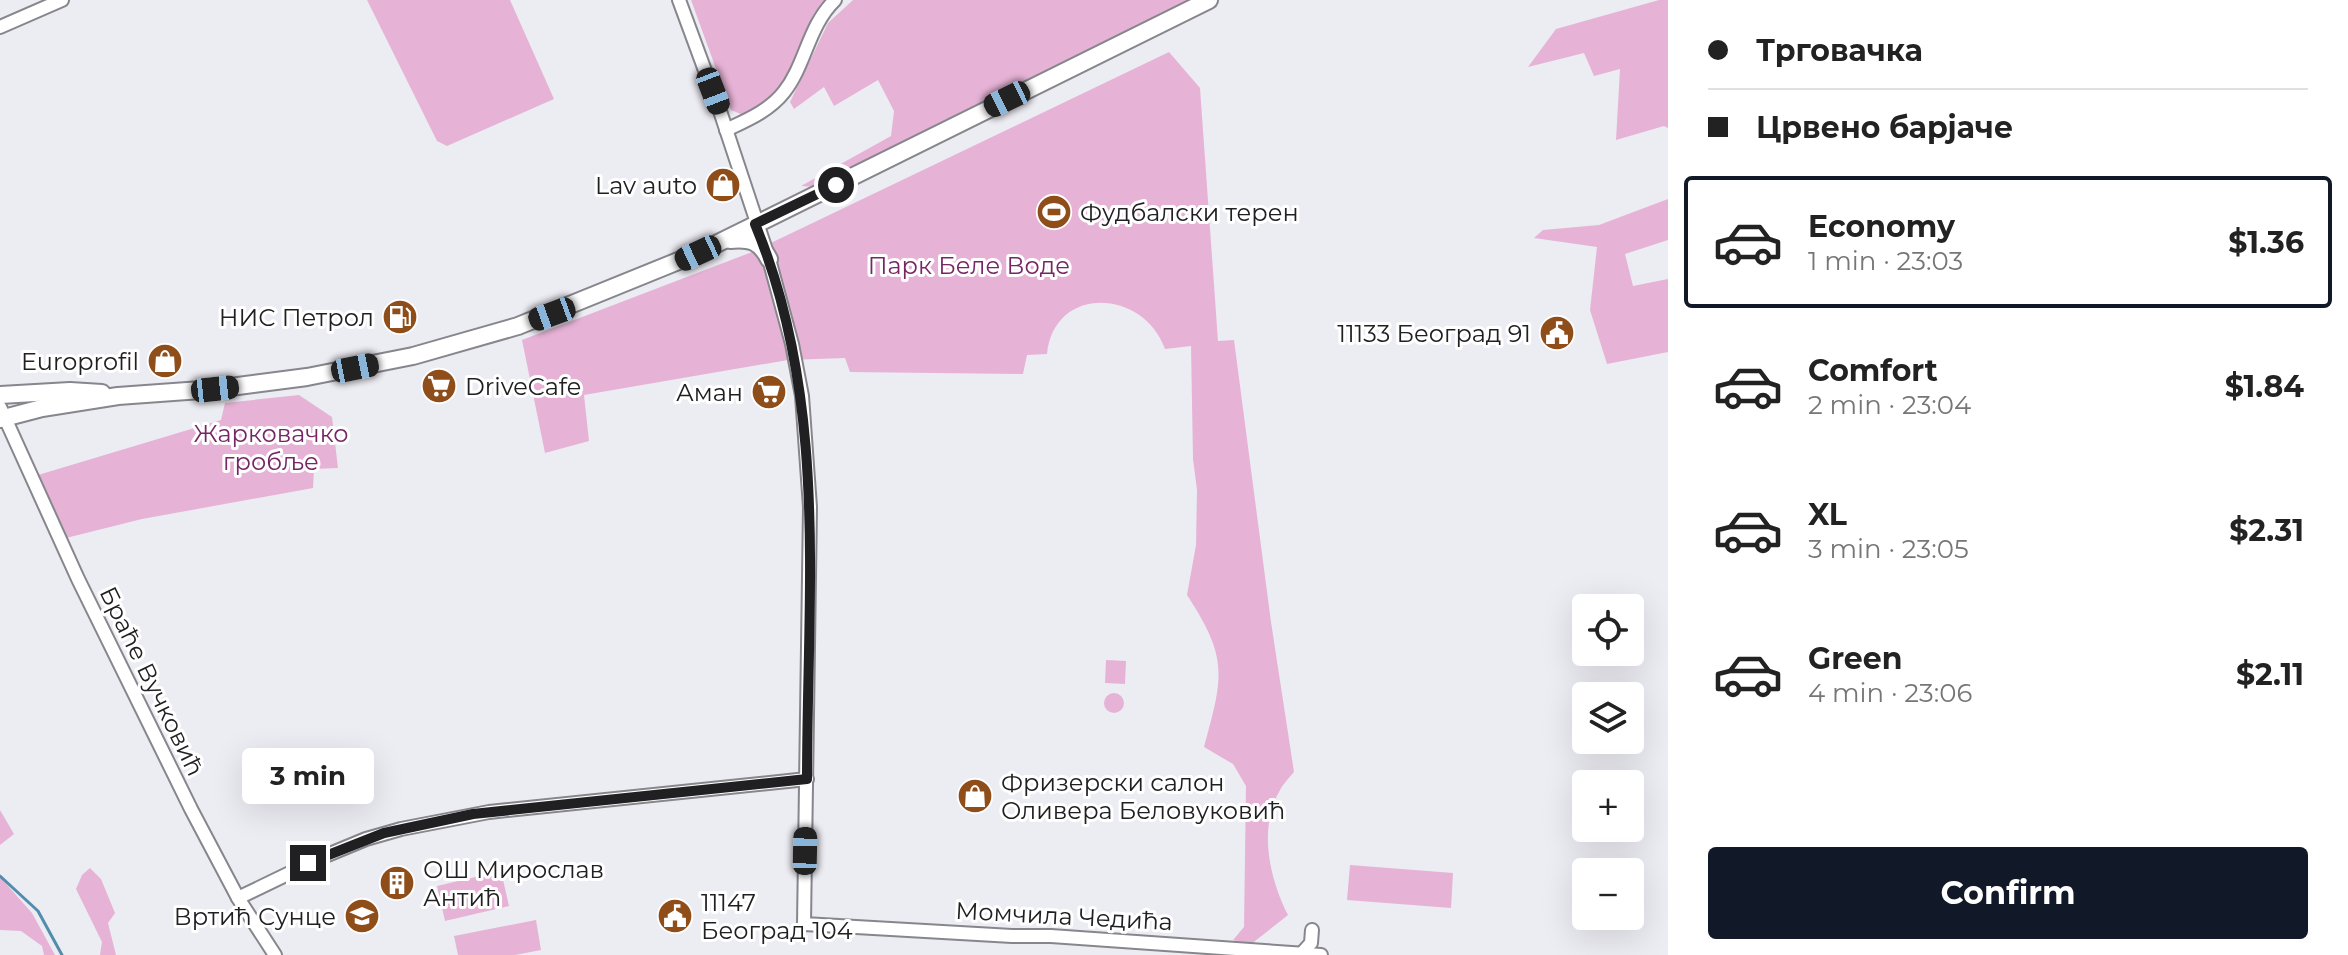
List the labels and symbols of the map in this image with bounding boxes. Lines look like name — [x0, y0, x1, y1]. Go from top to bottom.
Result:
car — [693, 64, 733, 118]
car — [980, 78, 1034, 120]
shop icon: Lav auto — [704, 166, 742, 204]
route start — [818, 167, 854, 203]
place label: Lav auto — [595, 171, 697, 200]
sports icon: Фудбалски терен — [1035, 193, 1073, 231]
place label: Фудбалски терен — [1080, 198, 1299, 227]
car — [671, 232, 725, 274]
park label: Парк Беле Воде — [868, 251, 1070, 280]
car — [525, 295, 579, 333]
fuel station icon: НИС Петрол — [381, 298, 419, 336]
place label: НИС Петрол — [219, 303, 374, 332]
public building icon: 11133 Београд 91 — [1538, 314, 1576, 352]
place label: 11133 Београд 91 — [1337, 319, 1531, 348]
shop icon: Europrofil — [146, 342, 184, 380]
place label: Europrofil — [21, 347, 139, 376]
car — [329, 352, 381, 384]
supermarket icon: DriveCafe — [420, 367, 458, 405]
place label: DriveCafe — [465, 372, 581, 401]
supermarket icon: Аман — [750, 373, 788, 411]
car — [190, 375, 240, 403]
place label: Аман — [676, 378, 743, 407]
park label: Жарковачко гробље — [194, 419, 348, 476]
street label: Браће Вучковић — [94, 582, 210, 780]
callout: 3 min — [242, 747, 374, 803]
place label: Фризерски салон Оливера Беловуковић — [1001, 768, 1285, 825]
shop icon: Фризерски салон Оливера Беловуковић — [956, 777, 994, 815]
car — [793, 827, 817, 875]
route end — [290, 845, 326, 881]
place label: ОШ Мирослав Антић — [423, 855, 604, 912]
building icon: ОШ Мирослав Антић — [378, 864, 416, 902]
place label: 11147 Београд 104 — [701, 888, 853, 945]
street label: Момчила Чедића — [955, 896, 1173, 936]
school or university icon: Вртић Сунце — [343, 897, 381, 935]
public building icon: 11147 Београд 104 — [656, 897, 694, 935]
place label: Вртић Сунце — [174, 902, 336, 931]

